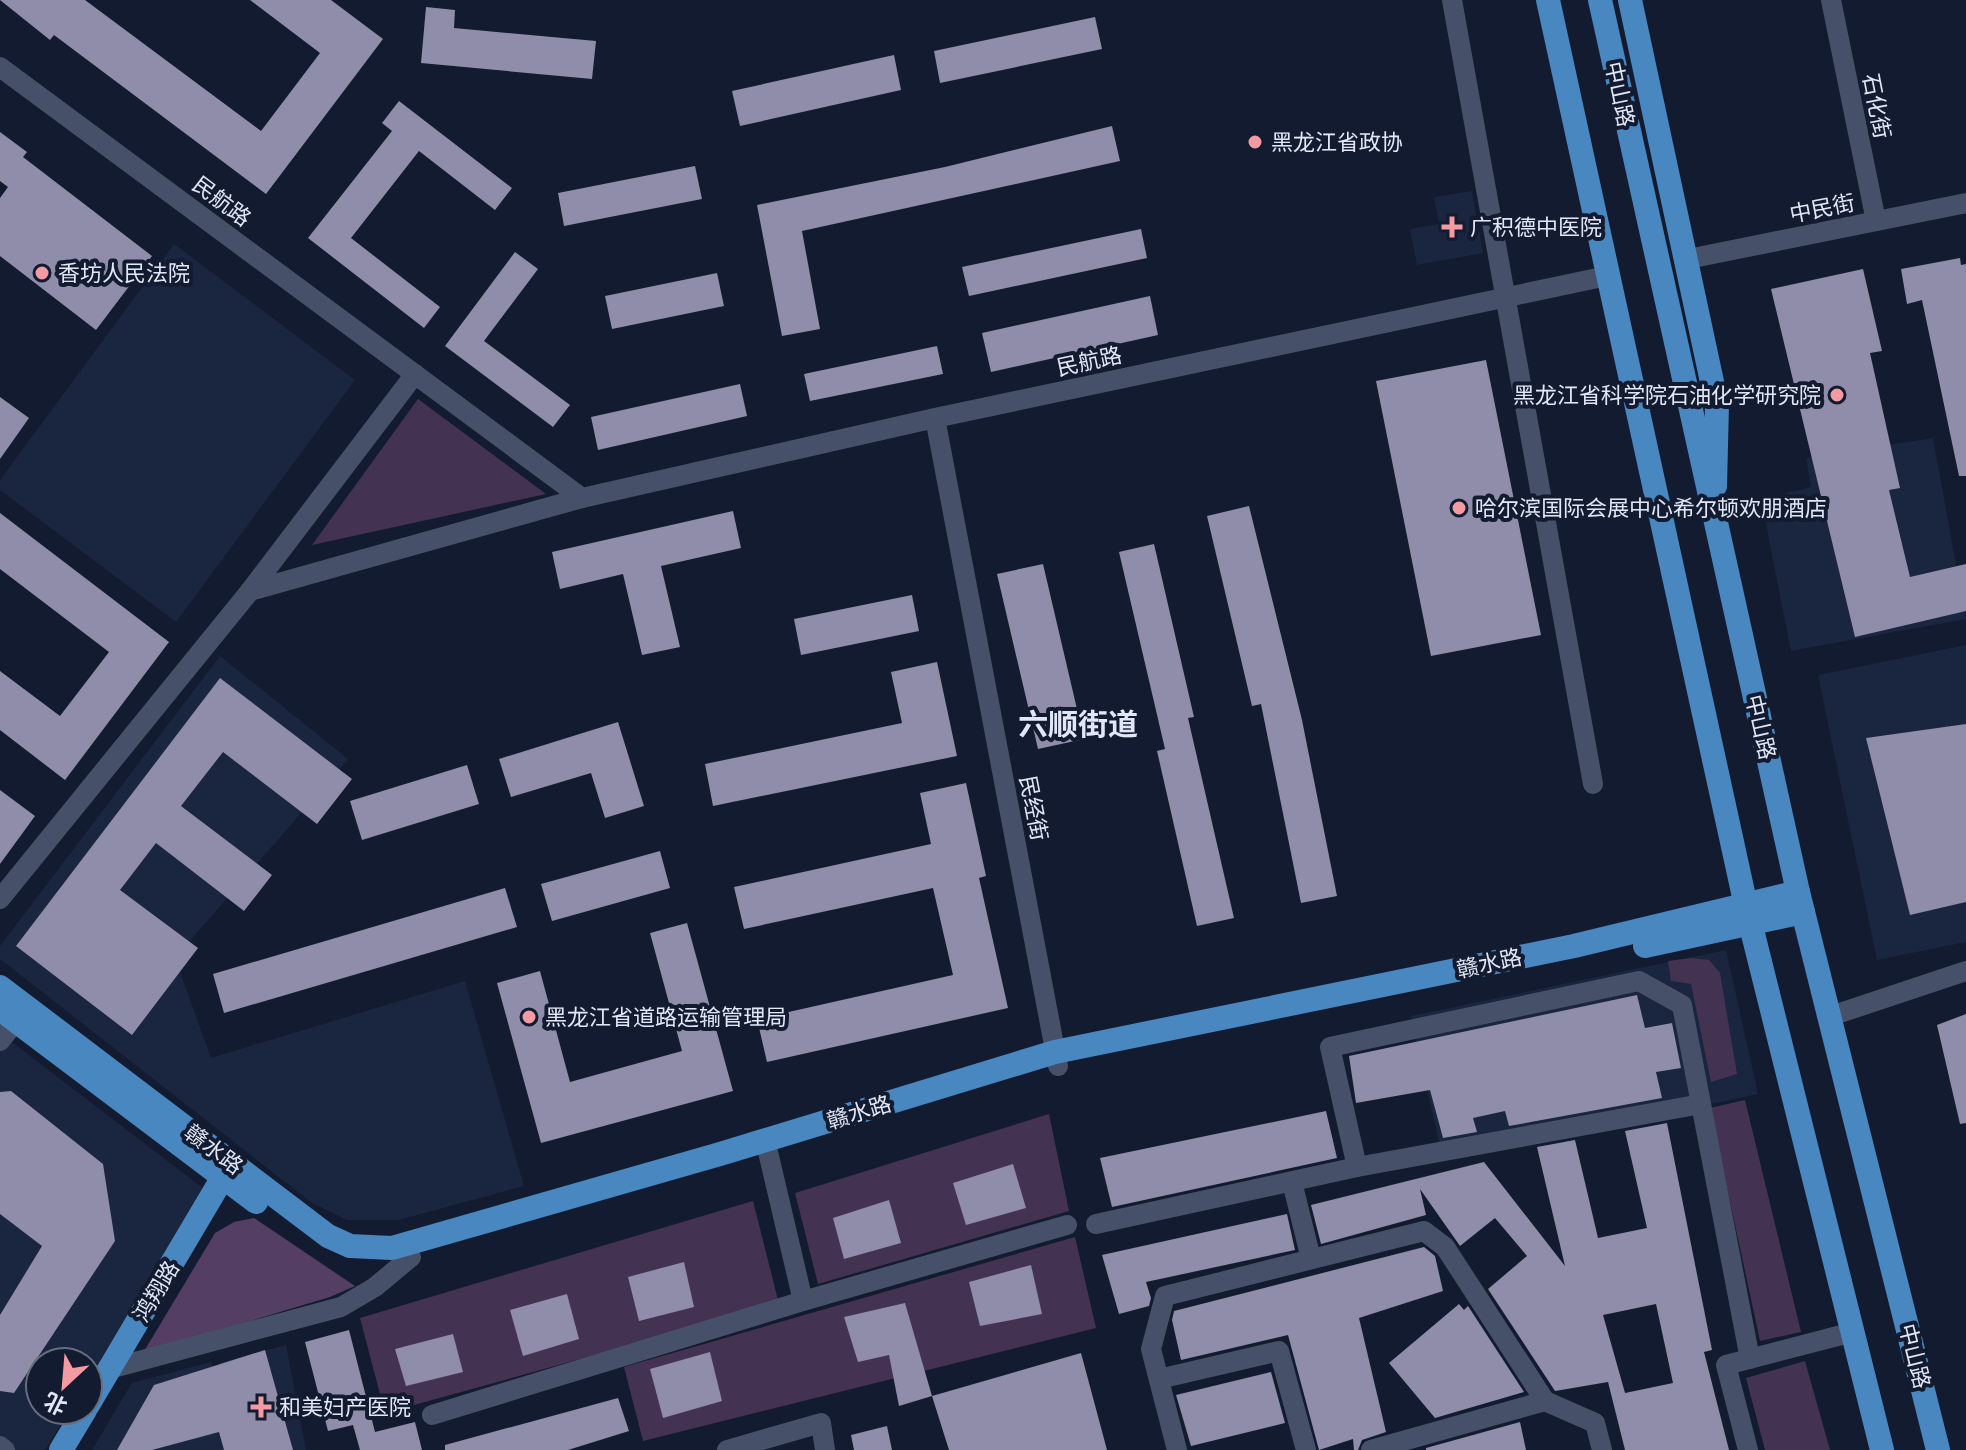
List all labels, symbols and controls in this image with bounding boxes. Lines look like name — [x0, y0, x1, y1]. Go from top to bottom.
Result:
street label: 中山路 — [1598, 59, 1641, 129]
street label: 石化街 — [1856, 71, 1897, 141]
place label: 黑龙江省政协 — [1271, 128, 1403, 157]
marker: 黑龙江省政协 — [1246, 133, 1264, 151]
street label: 民航路 — [187, 170, 257, 233]
street label: 中民街 — [1787, 188, 1857, 229]
place label: 广积德中医院 — [1470, 213, 1602, 242]
marker: 广积德中医院 — [1441, 216, 1463, 238]
place label: 香坊人民法院 — [58, 259, 190, 288]
marker: 香坊人民法院 — [33, 264, 51, 282]
street label: 民航路 — [1054, 340, 1124, 383]
place label: 黑龙江省科学院石油化学研究院 — [1513, 381, 1821, 410]
marker: 黑龙江省科学院石油化学研究院 — [1828, 386, 1846, 404]
place label: 哈尔滨国际会展中心希尔顿欢朋酒店 — [1475, 494, 1827, 523]
marker: 哈尔滨国际会展中心希尔顿欢朋酒店 — [1450, 499, 1468, 517]
street label: 中山路 — [1739, 692, 1782, 763]
district label: 六顺街道 — [1018, 705, 1138, 744]
street label: 民经街 — [1013, 773, 1054, 843]
street label: 赣水路 — [1454, 942, 1524, 985]
place label: 黑龙江省道路运输管理局 — [545, 1003, 787, 1032]
marker: 黑龙江省道路运输管理局 — [520, 1008, 538, 1026]
street label: 赣水路 — [823, 1089, 895, 1136]
street label: 赣水路 — [179, 1118, 249, 1181]
street label: 鸿翔路 — [127, 1255, 186, 1327]
street label: 中山路 — [1892, 1321, 1937, 1392]
north arrow — [24, 1346, 104, 1426]
text: 北 — [39, 1386, 72, 1421]
place label: 和美妇产医院 — [279, 1393, 411, 1422]
marker: 和美妇产医院 — [250, 1396, 272, 1418]

